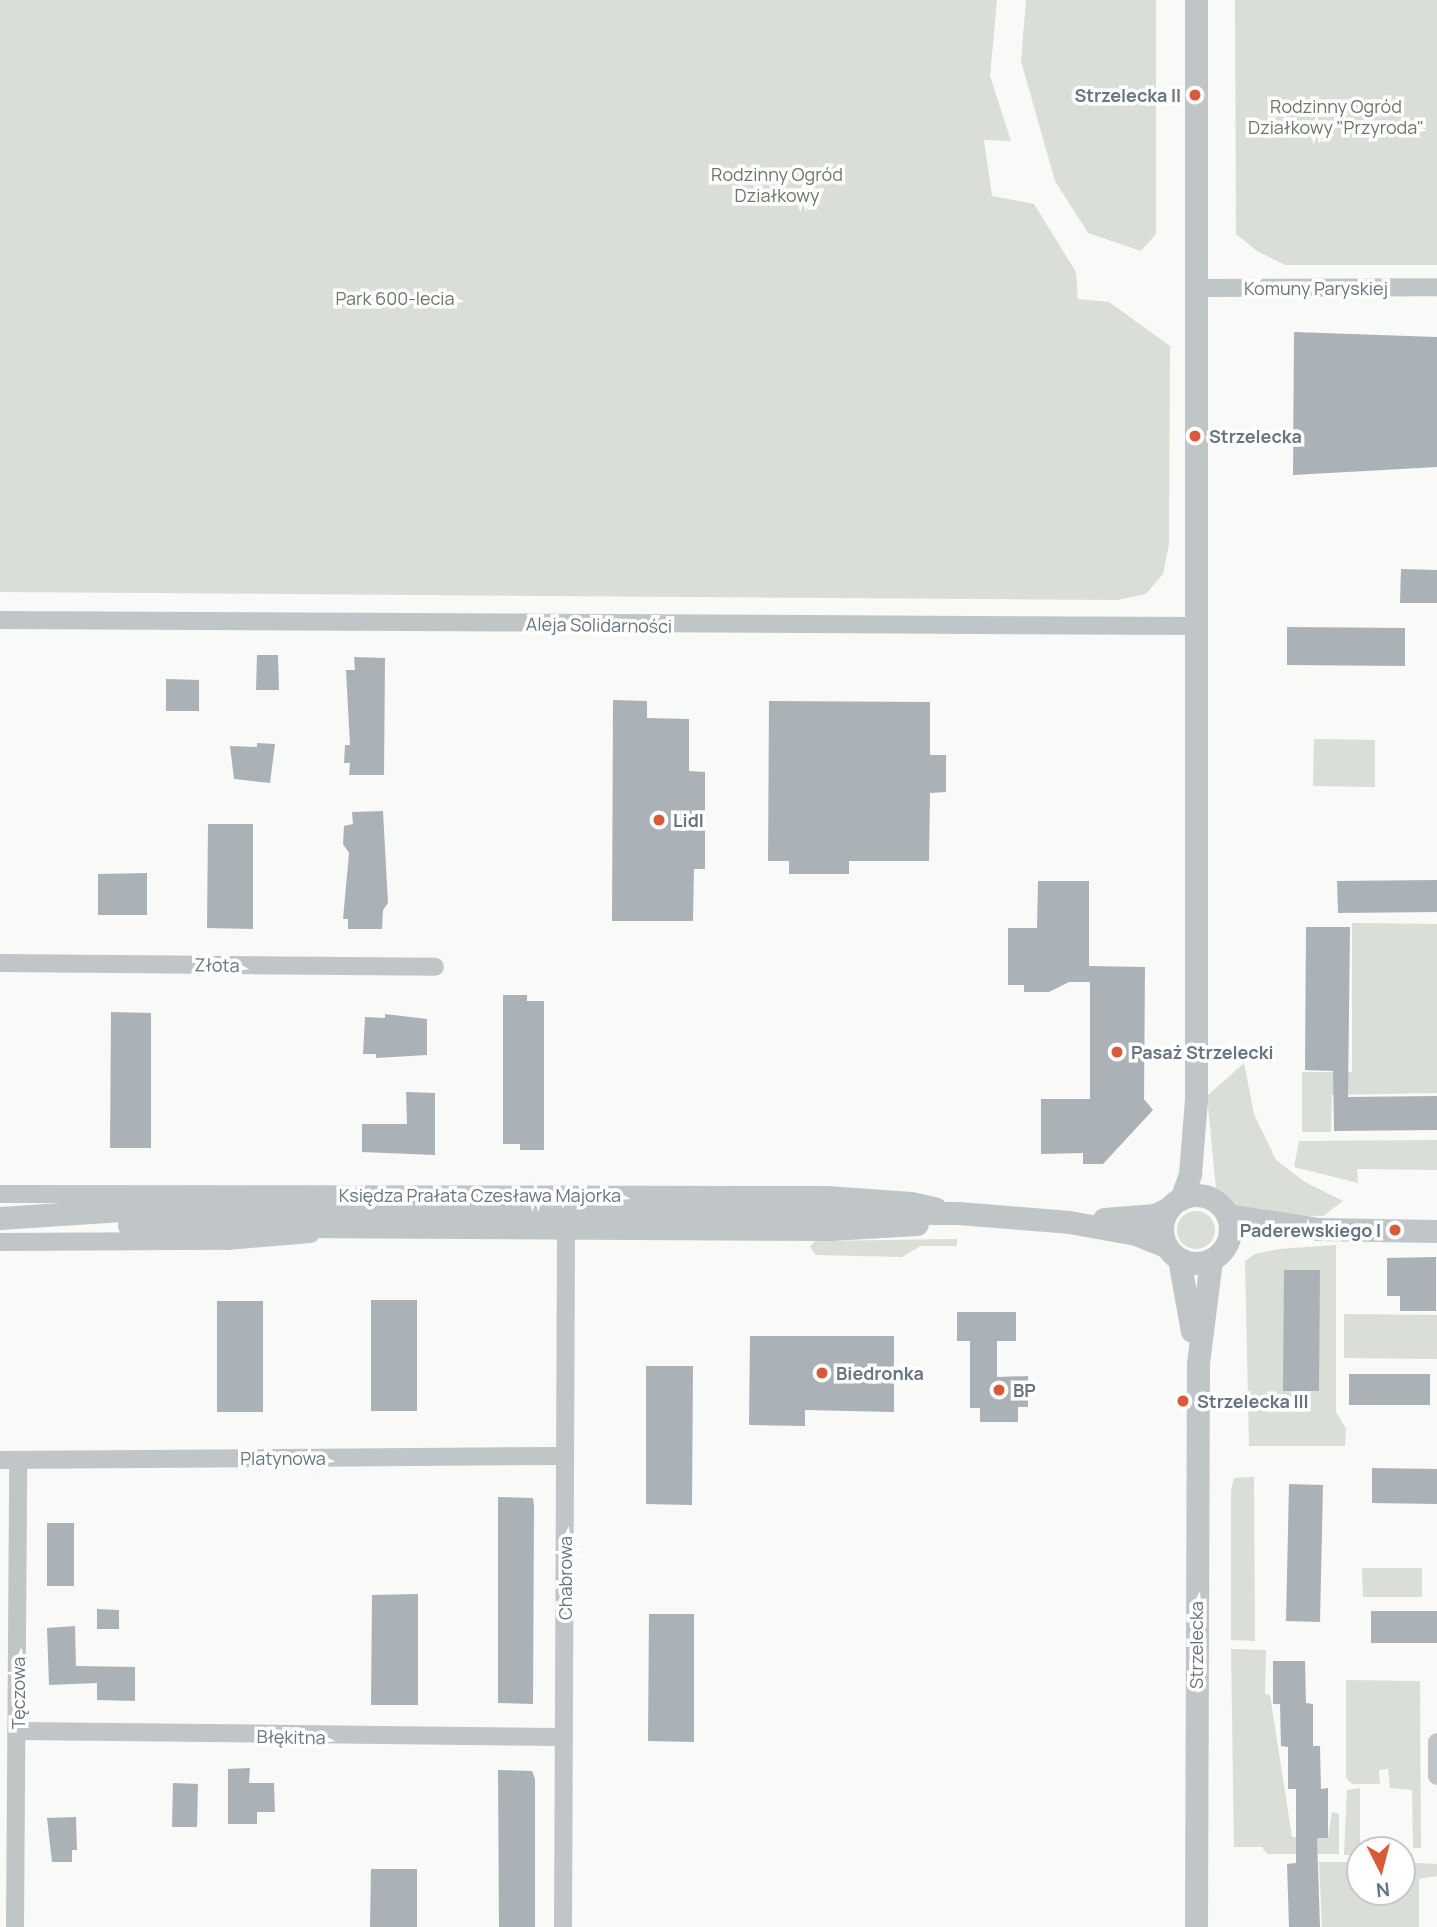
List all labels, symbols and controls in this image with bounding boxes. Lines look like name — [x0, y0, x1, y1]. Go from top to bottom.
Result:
place label: Strzelecka II — [1074, 84, 1181, 106]
marker: Strzelecka II — [1187, 87, 1203, 103]
park label: Rodzinny Ogród Działkowy "Przyroda" — [1248, 96, 1424, 138]
park label: Rodzinny Ogród Działkowy — [711, 164, 843, 206]
street label: Komuny Paryskiej — [1244, 277, 1388, 299]
park label: Park 600-lecia — [336, 287, 454, 309]
place label: Strzelecka — [1209, 425, 1302, 447]
marker: Strzelecka — [1187, 428, 1203, 444]
street label: Aleja Solidarności — [526, 613, 672, 637]
place label: Lidl — [673, 809, 704, 831]
marker: Lidl — [651, 812, 667, 828]
street label: Złota — [194, 954, 240, 976]
place label: Pasaż Strzelecki — [1131, 1041, 1273, 1063]
marker: Pasaż Strzelecki — [1109, 1044, 1125, 1060]
street label: Księdza Prałata Czesława Majorka — [339, 1184, 621, 1206]
place label: Paderewskiego I — [1240, 1219, 1381, 1241]
marker: Paderewskiego I — [1387, 1222, 1403, 1238]
place label: Biedronka — [836, 1362, 924, 1384]
marker: Biedronka — [814, 1365, 830, 1381]
place label: BP — [1013, 1379, 1036, 1401]
marker: BP — [991, 1382, 1007, 1398]
place label: Strzelecka III — [1197, 1390, 1309, 1412]
marker: Strzelecka III — [1175, 1393, 1191, 1409]
street label: Platynowa — [240, 1447, 326, 1469]
street label: Chabrowa — [554, 1536, 576, 1620]
street label: Strzelecka — [1185, 1601, 1207, 1689]
street label: Tęczowa — [7, 1657, 29, 1729]
street label: Błękitna — [256, 1726, 326, 1748]
north arrow — [1346, 1836, 1416, 1906]
text: N — [1375, 1876, 1391, 1904]

